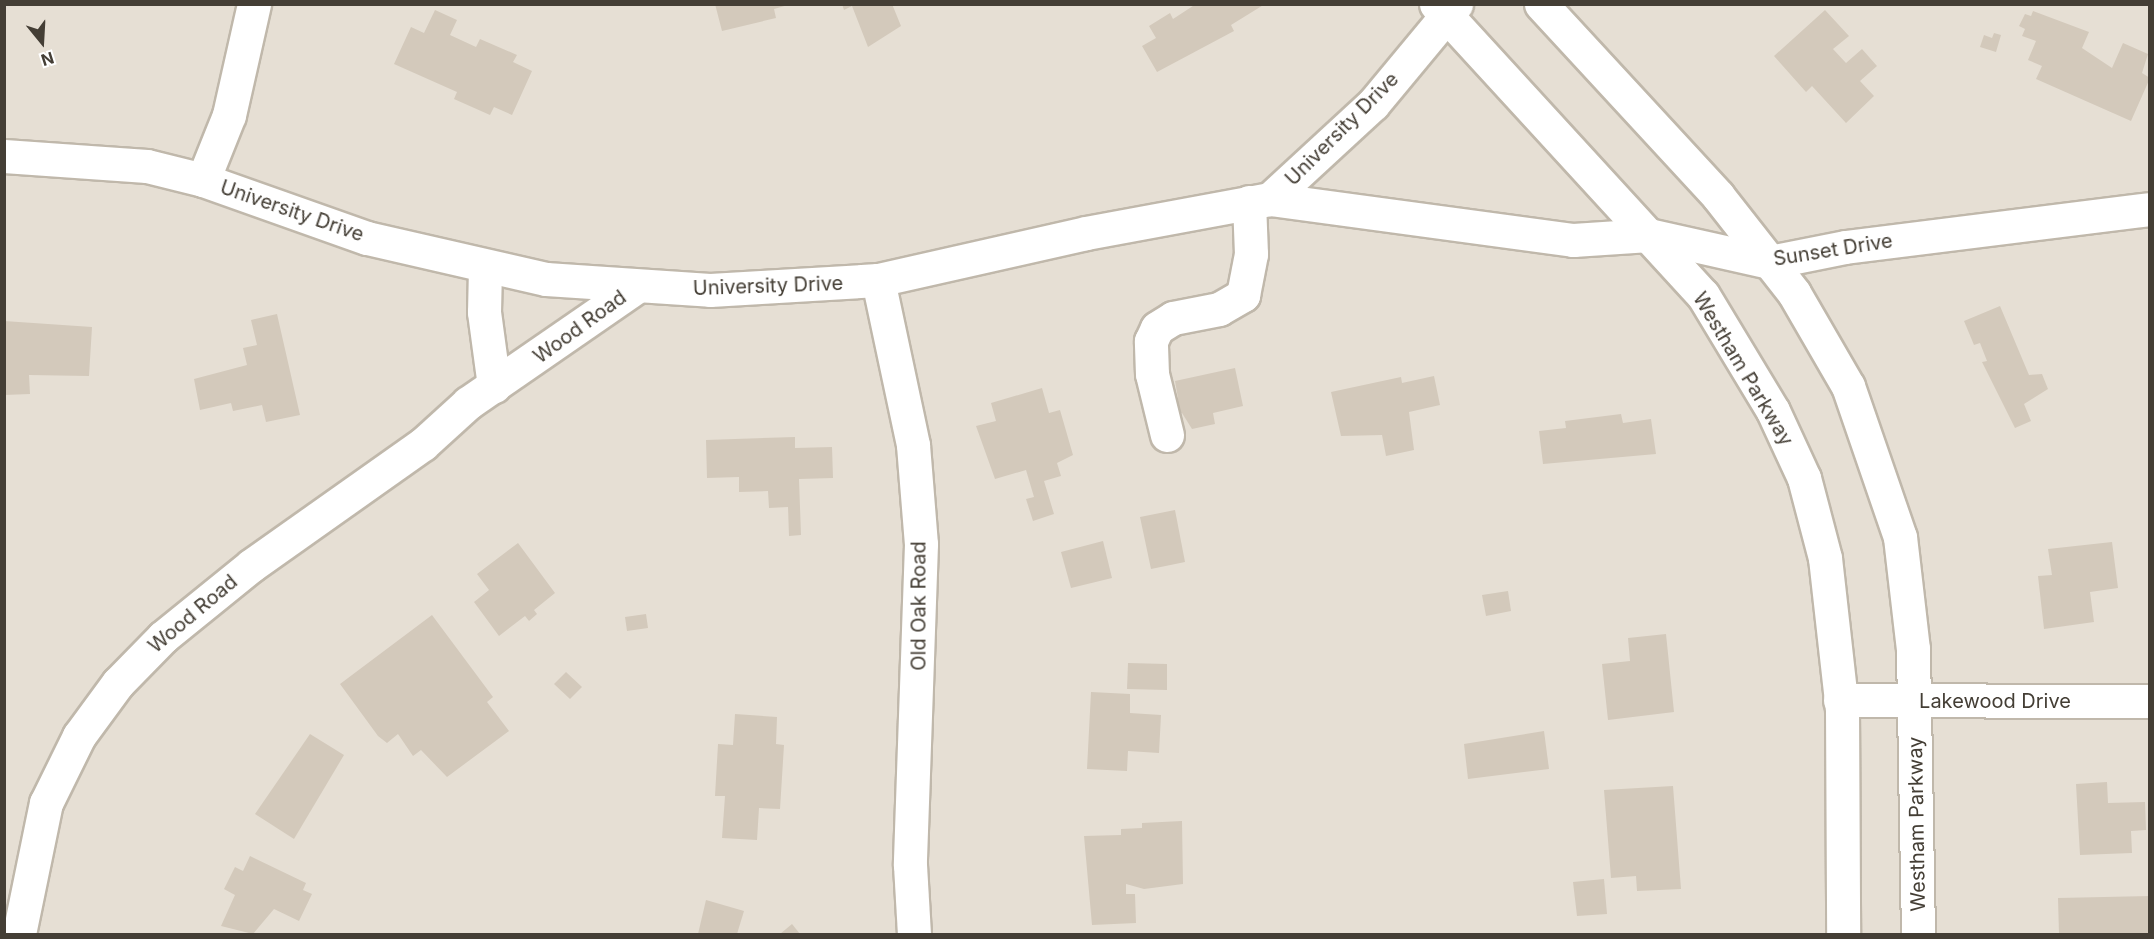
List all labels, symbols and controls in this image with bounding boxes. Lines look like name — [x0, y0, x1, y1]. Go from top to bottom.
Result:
north arrow — [12, 12, 72, 72]
text: N — [39, 48, 56, 71]
street label: University Drive — [1280, 67, 1404, 191]
street label: University Drive — [217, 175, 367, 247]
street label: Sunset Drive — [1772, 229, 1894, 271]
street label: University Drive — [692, 271, 844, 301]
street label: Wood Road — [529, 285, 631, 369]
street label: Westham Parkway — [1688, 288, 1798, 450]
street label: Old Oak Road — [907, 541, 931, 671]
street label: Wood Road — [144, 570, 242, 658]
street label: Lakewood Drive — [1919, 689, 2071, 713]
street label: Westham Parkway — [1903, 736, 1931, 912]

